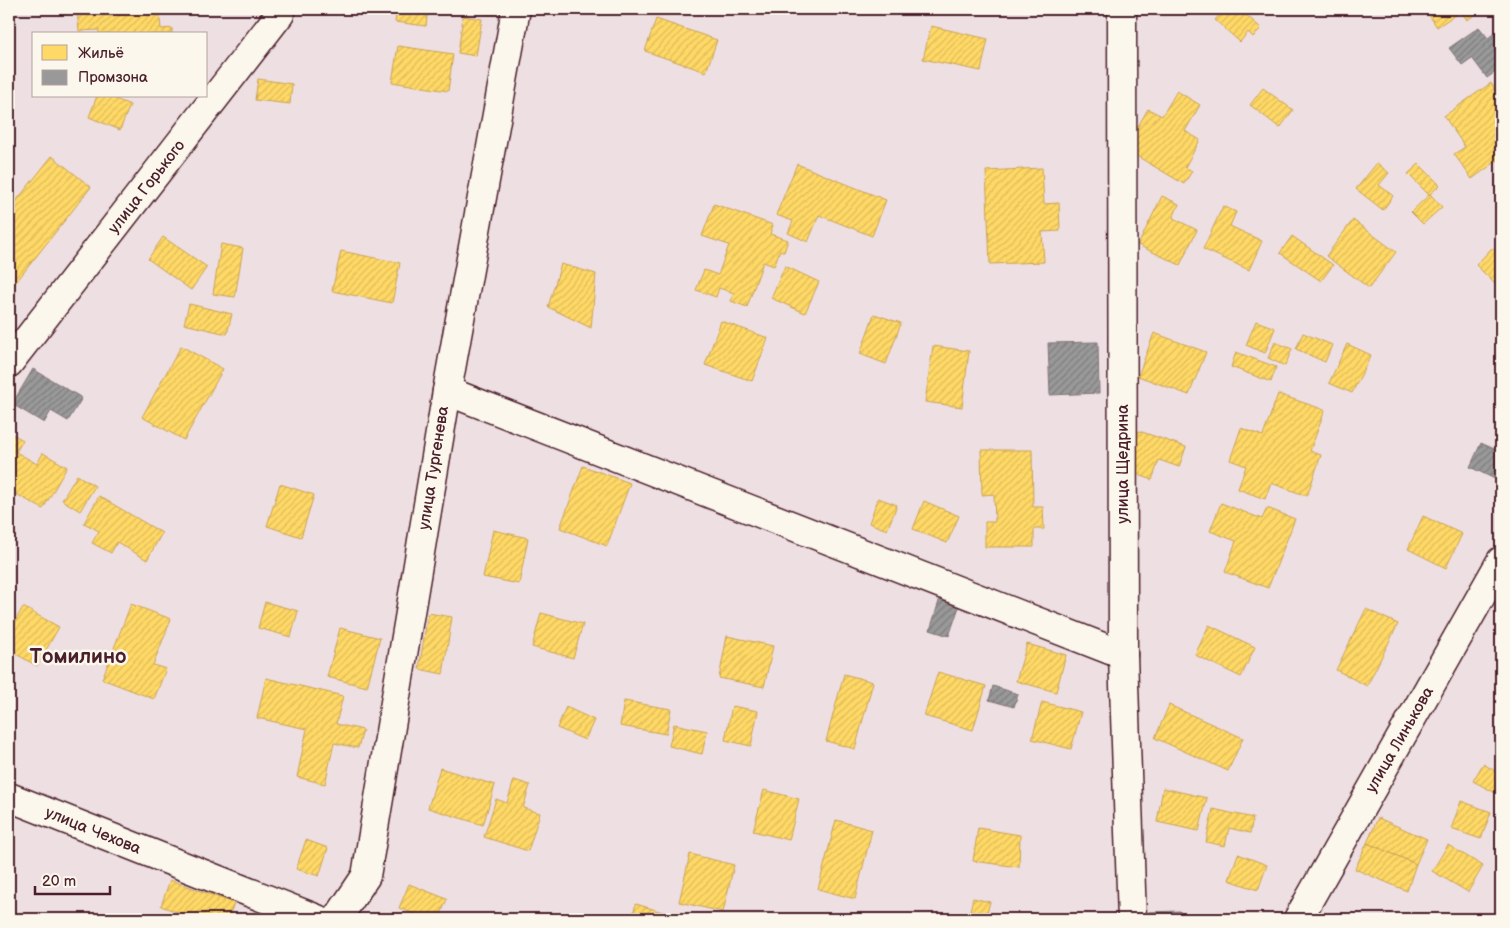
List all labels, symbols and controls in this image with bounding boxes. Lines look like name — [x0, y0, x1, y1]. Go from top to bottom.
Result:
legend — [32, 32, 208, 98]
text: Жильё — [78, 44, 124, 63]
text: Промзона — [78, 68, 148, 87]
street label: улица Горького — [105, 136, 189, 238]
street label: улица Тургенева — [415, 404, 453, 531]
street label: улица Щедрина — [1114, 404, 1133, 524]
district label: Томилино — [30, 644, 126, 669]
street label: улица Линькова — [1362, 683, 1438, 796]
street label: улица Чехова — [42, 803, 144, 859]
scale bar — [35, 863, 110, 895]
text: 20 m — [42, 872, 76, 891]

